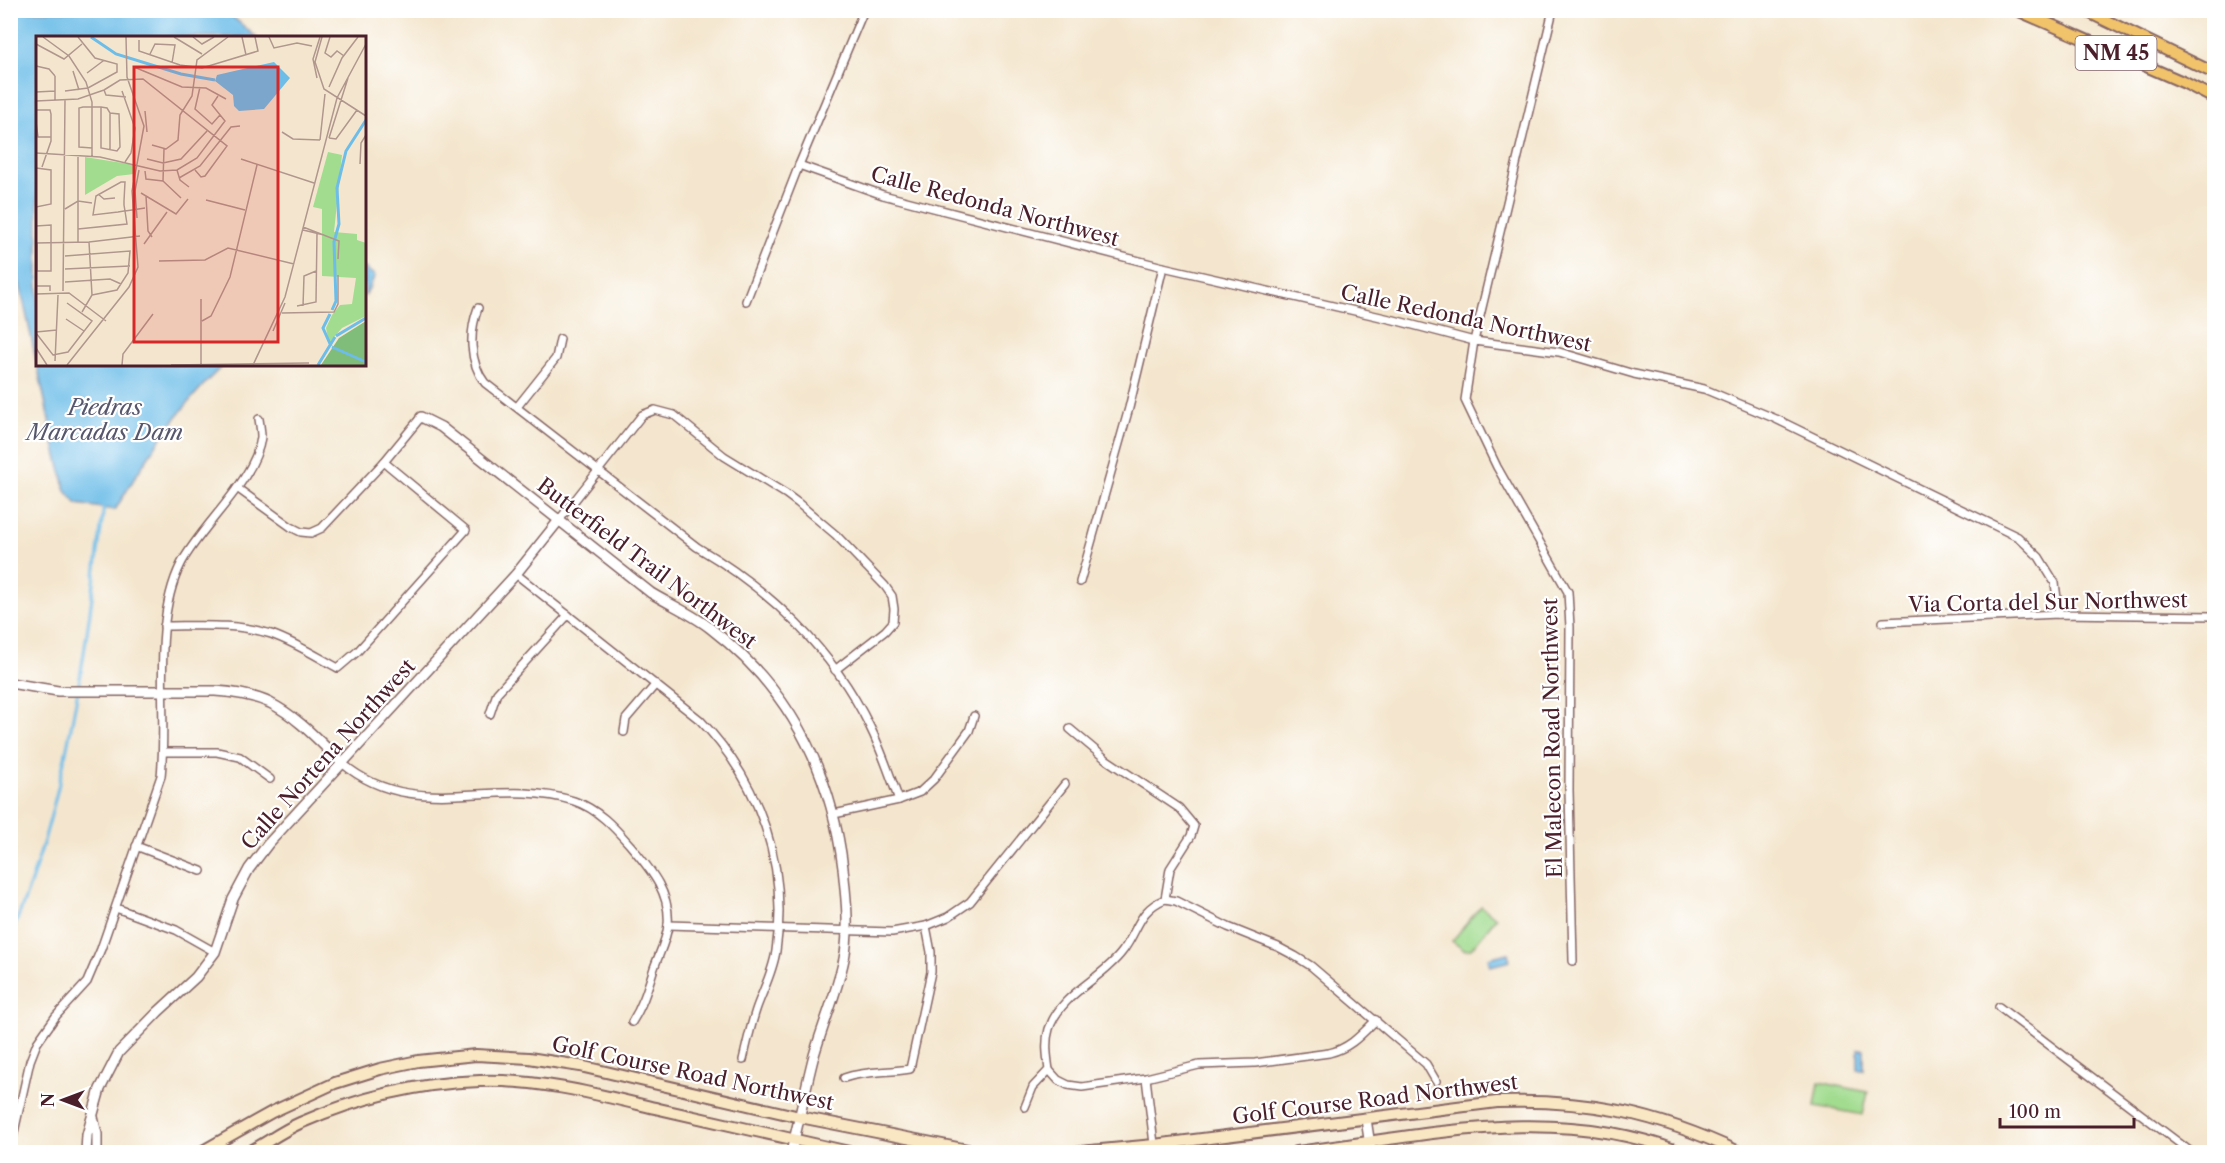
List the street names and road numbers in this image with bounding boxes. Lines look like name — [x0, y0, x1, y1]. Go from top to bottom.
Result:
road number: NM 45 — [2076, 36, 2156, 70]
street label: Calle Redonda Northwest — [868, 161, 1122, 251]
street label: Calle Redonda Northwest — [1338, 279, 1594, 357]
street label: Butterfield Trail Northwest — [532, 472, 762, 654]
street label: Via Corta del Sur Northwest — [1907, 587, 2188, 617]
street label: El Malecon Road Northwest — [1537, 597, 1567, 878]
street label: Calle Nortena Northwest — [236, 653, 421, 854]
street label: Golf Course Road Northwest — [550, 1031, 837, 1115]
street label: Golf Course Road Northwest — [1231, 1069, 1520, 1129]

